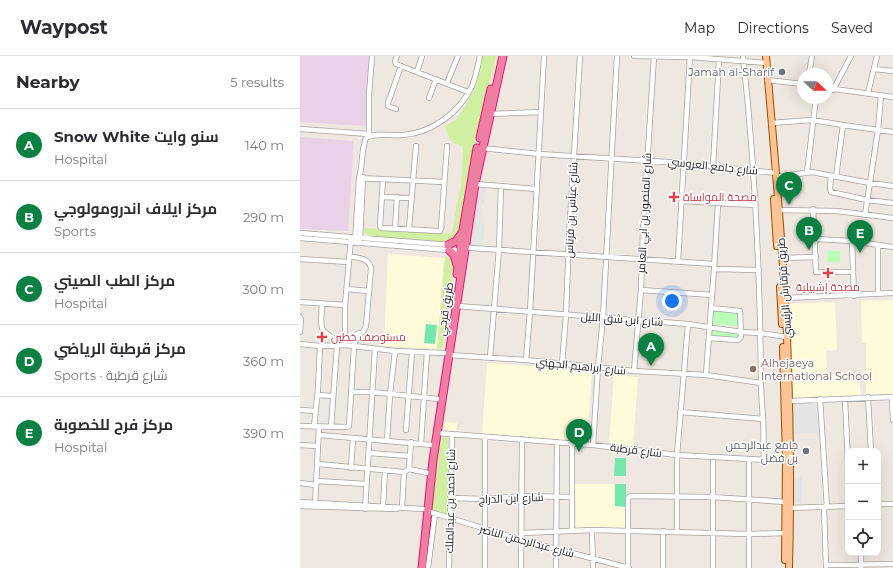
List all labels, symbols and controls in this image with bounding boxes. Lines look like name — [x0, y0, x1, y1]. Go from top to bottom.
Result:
text: Waypost — [20, 16, 108, 39]
text: Map — [684, 19, 715, 37]
text: Directions — [737, 19, 809, 37]
text: Saved — [831, 19, 873, 37]
place label: Jamah al-Sharif — [687, 65, 775, 79]
marker: Jamah al-Sharif — [777, 67, 787, 77]
north arrow — [797, 68, 833, 104]
text: Nearby — [16, 72, 80, 92]
text: 5 results — [230, 74, 284, 90]
text: Snow White سنو وايت — [54, 127, 219, 146]
text: A — [24, 137, 34, 153]
text: 140 m — [245, 137, 284, 153]
text: Hospital — [54, 151, 107, 167]
street label: شارع المنصور بن ابي العامر — [634, 152, 656, 275]
street label: شارع جامع العروسي — [667, 154, 759, 179]
street label: شارع عباّس بن فرناس — [561, 162, 582, 259]
pin: C — [776, 172, 802, 205]
place label: مصحة المواساة — [683, 190, 757, 204]
marker: مصحة المواساة — [668, 191, 680, 203]
text: مركز ايلاف اندرومولوجي — [54, 199, 217, 218]
text: B — [24, 209, 34, 225]
text: 290 m — [243, 209, 284, 225]
pin: B — [796, 217, 822, 250]
pin: E — [847, 220, 873, 253]
text: Sports — [54, 223, 96, 239]
street label: طريق قرقارش الرئيسي — [774, 237, 795, 339]
marker: مصحة إشبيلية — [822, 267, 834, 279]
text: مركز الطب الصيني — [54, 271, 175, 290]
place label: مصحة إشبيلية — [796, 280, 860, 294]
text: C — [24, 281, 34, 297]
text: 300 m — [242, 281, 284, 297]
street label: طريق قرجي — [434, 281, 458, 337]
your location — [662, 291, 682, 311]
text: Hospital — [54, 295, 107, 311]
street label: شارع ابن شق الليل — [580, 309, 664, 330]
place label: مستوصف خطين — [331, 330, 406, 344]
marker: مستوصف خطين — [316, 331, 328, 343]
pin: A — [638, 333, 664, 366]
text: مركز قرطبة الرياضي — [54, 339, 186, 358]
text: D — [24, 353, 34, 369]
text: 360 m — [243, 353, 284, 369]
street label: شارع ابراهيم الجهني — [535, 354, 627, 380]
place label: Alhejaeya International School — [761, 356, 872, 383]
marker: Alhejaeya International School — [748, 364, 758, 374]
text: Sports · شارع قرطبة — [54, 367, 167, 383]
text: مركز فرح للخصوبة — [54, 415, 173, 434]
pin: D — [566, 419, 592, 452]
text: E — [25, 425, 33, 441]
text: 390 m — [243, 425, 284, 441]
place label: جامع عبدالرحمن بن فضل — [726, 438, 798, 465]
text: Hospital — [54, 439, 107, 455]
street label: شارع قرطبة — [609, 440, 663, 461]
marker: جامع عبدالرحمن بن فضل — [801, 446, 811, 456]
map controls — [845, 448, 881, 556]
button: + — [845, 448, 881, 484]
street label: شارع احمد بن عبدالملك — [442, 449, 459, 553]
button: − — [845, 484, 881, 520]
street label: شارع ابن الدراج — [478, 490, 544, 507]
button: locate — [845, 520, 881, 556]
street label: شارع عبدالرحمن الناصر — [477, 521, 576, 561]

